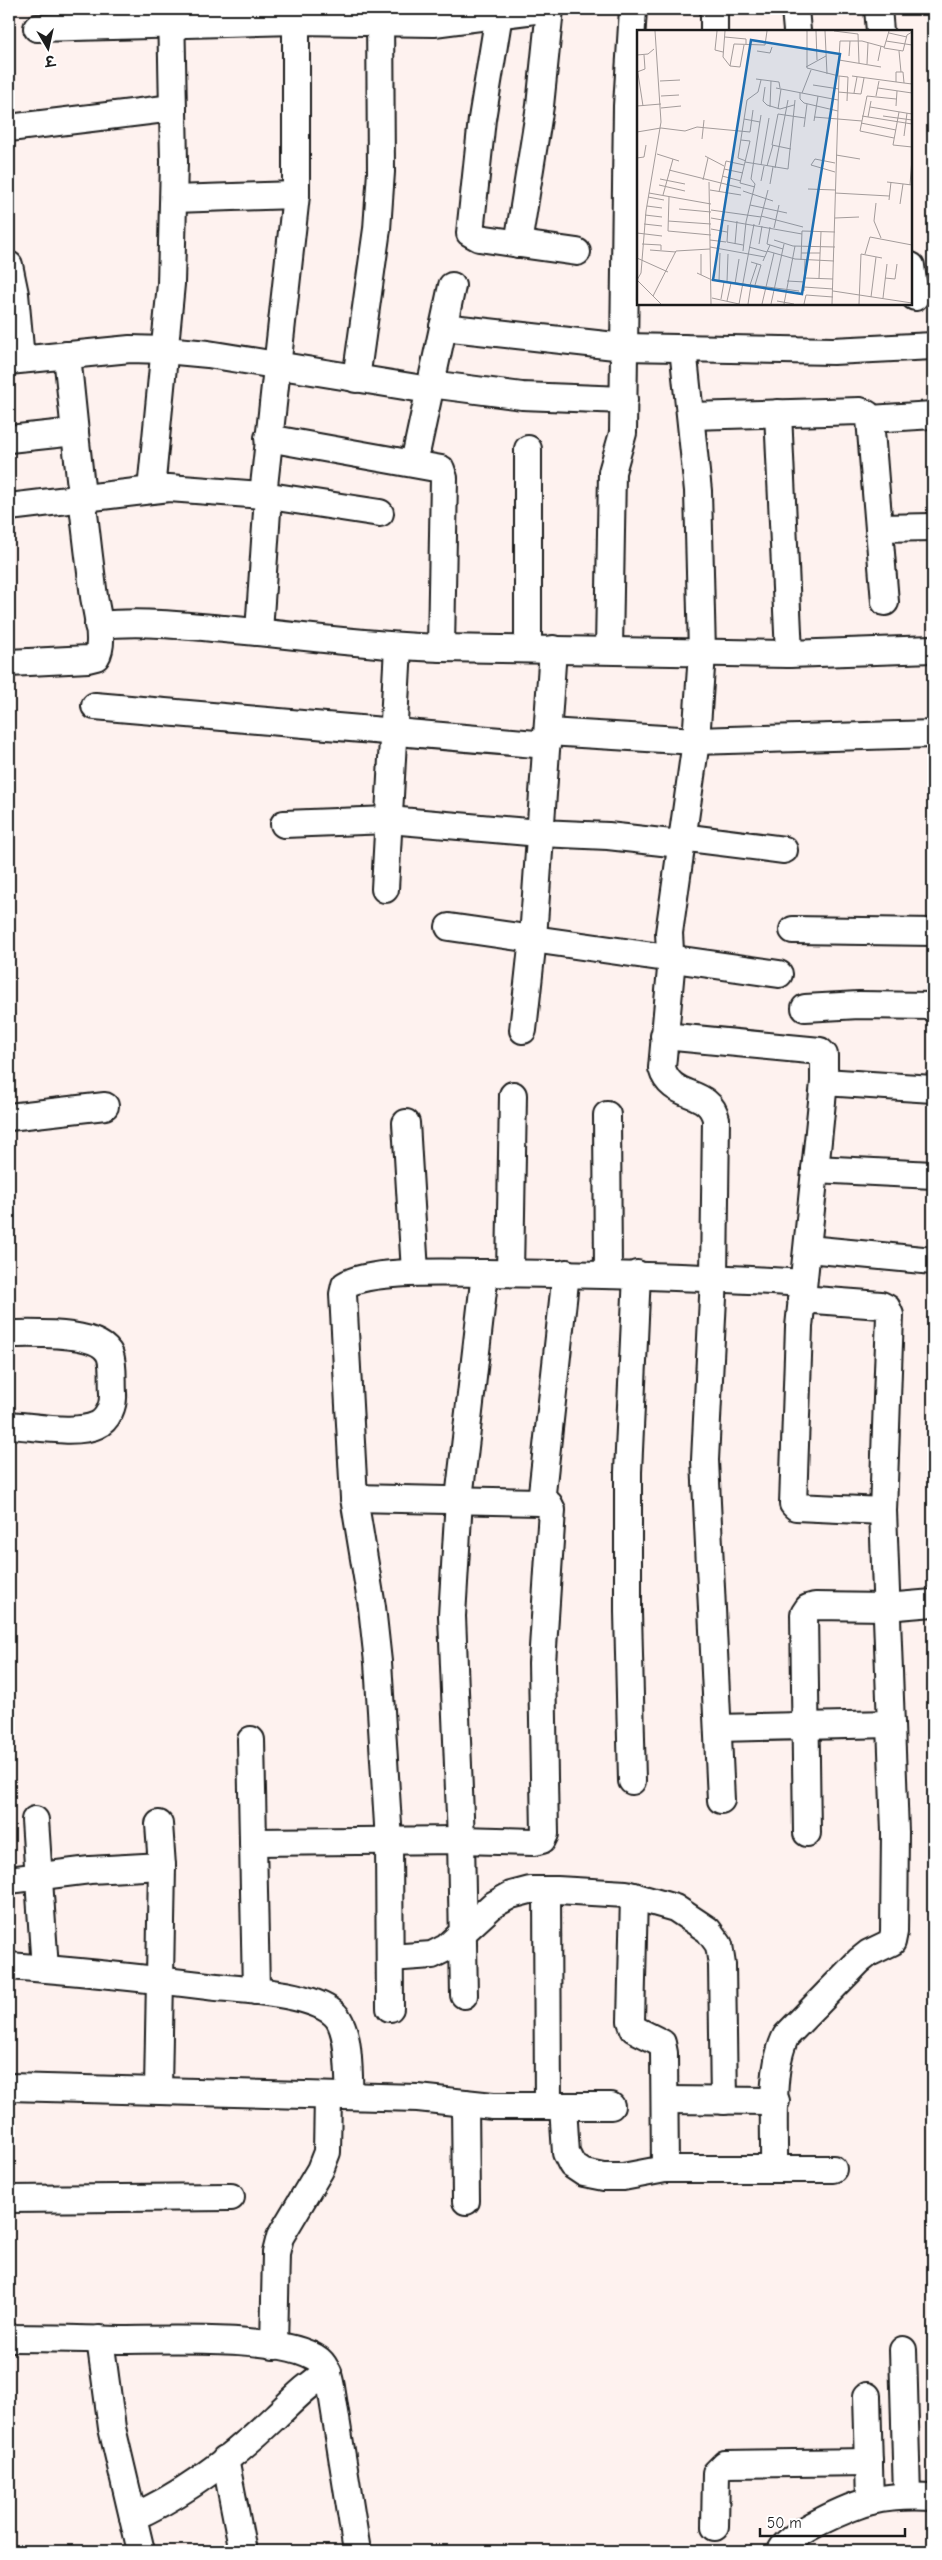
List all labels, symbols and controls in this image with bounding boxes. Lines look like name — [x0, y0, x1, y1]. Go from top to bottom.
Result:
north arrow — [22, 22, 72, 72]
inset map — [637, 30, 912, 305]
text: उ — [42, 51, 58, 70]
scale bar — [760, 2505, 904, 2537]
text: 50 m — [767, 2514, 802, 2532]

